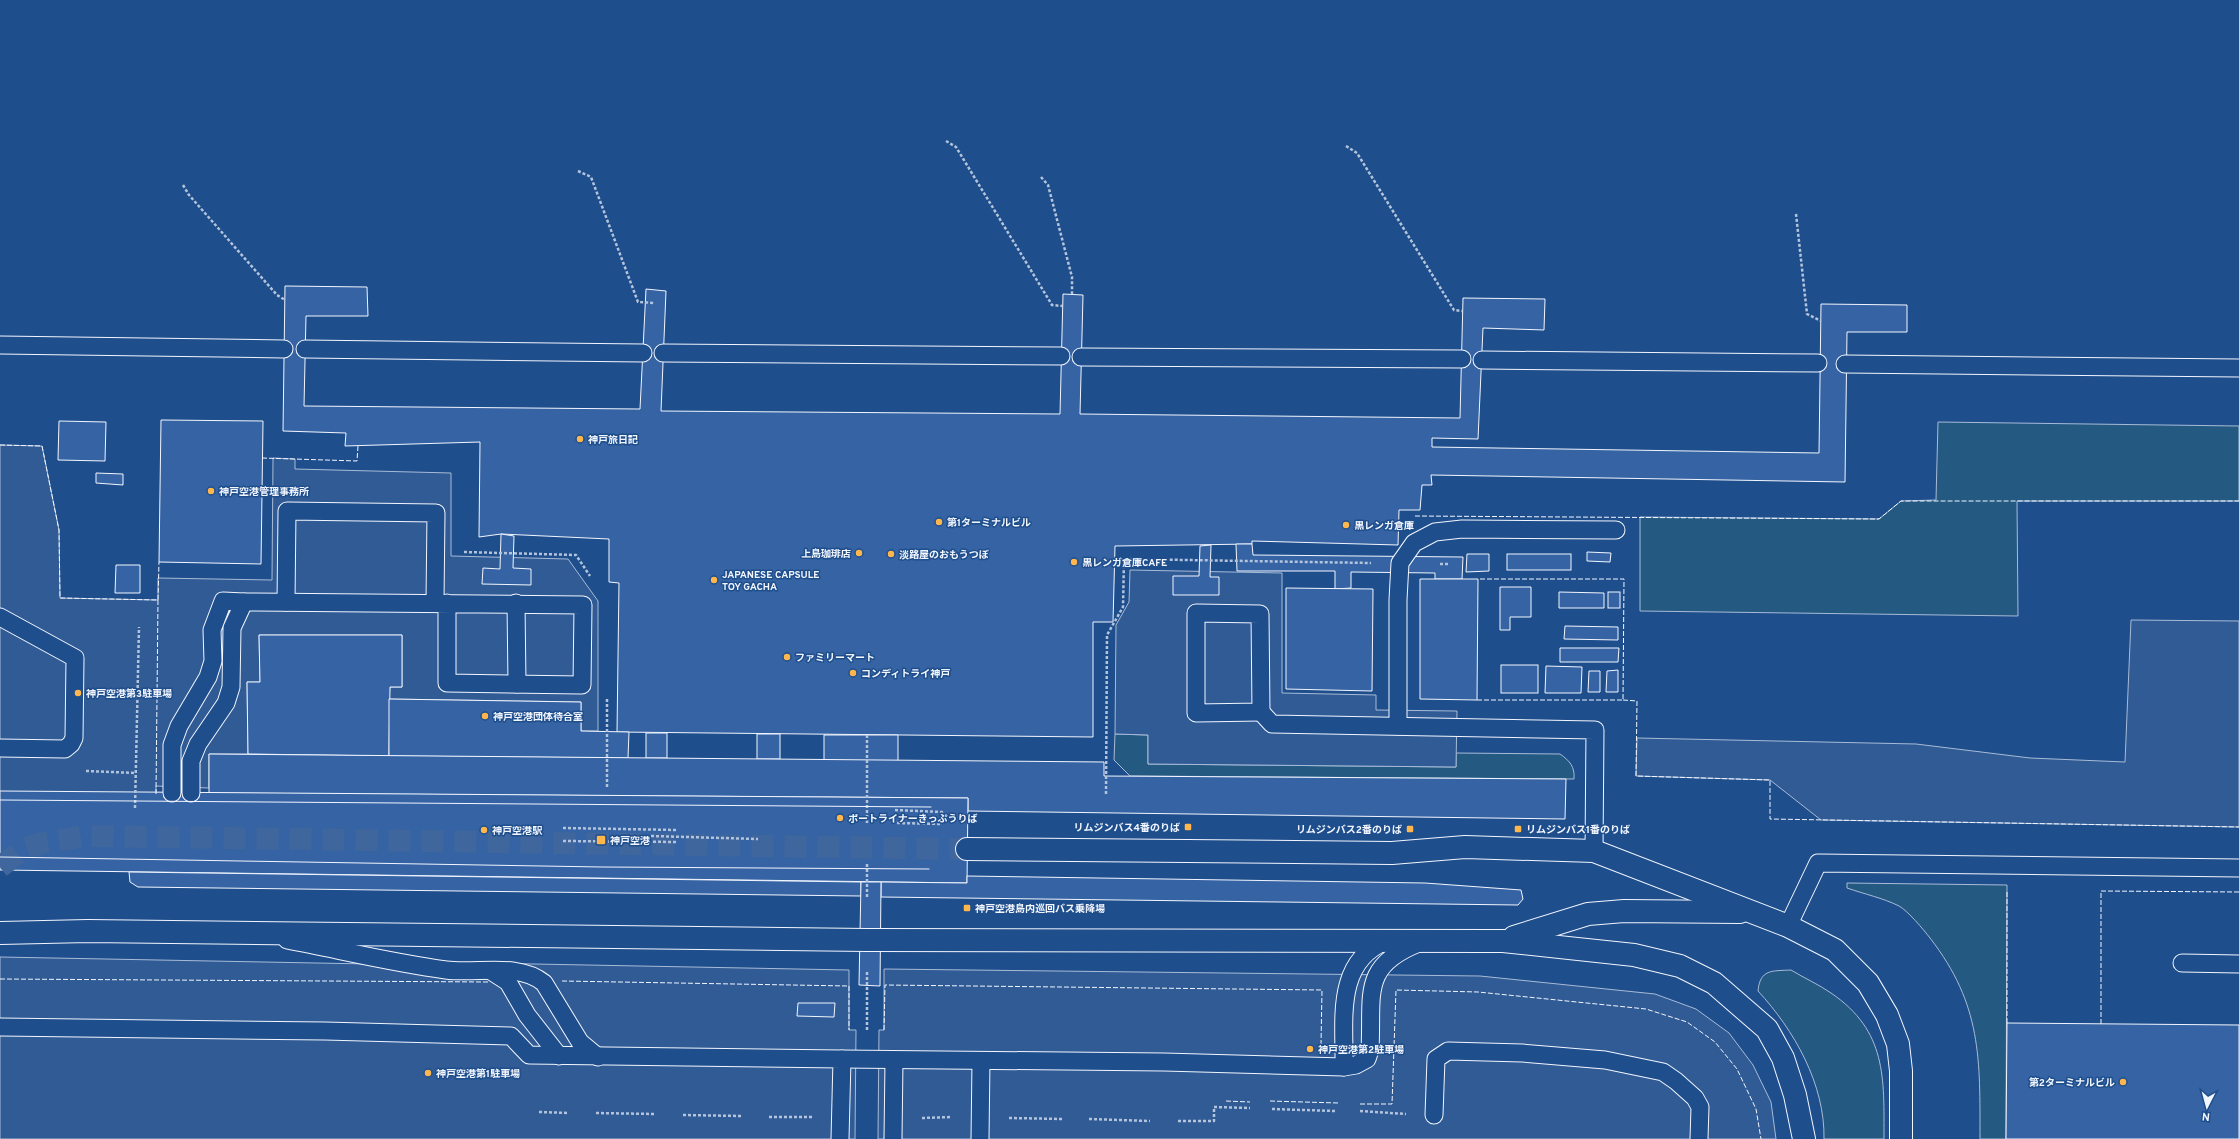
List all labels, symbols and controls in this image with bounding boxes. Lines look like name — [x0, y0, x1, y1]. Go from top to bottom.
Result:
marker: 神戸旅日記 — [575, 434, 585, 444]
place label: 神戸旅日記 — [588, 434, 638, 447]
marker: 神戸空港管理事務所 — [206, 486, 216, 496]
place label: 神戸空港管理事務所 — [219, 486, 309, 499]
marker: 第1ターミナルビル — [934, 517, 944, 527]
place label: 第1ターミナルビル — [947, 517, 1031, 530]
marker: 黒レンガ倉庫 — [1341, 520, 1351, 530]
place label: 黒レンガ倉庫 — [1354, 520, 1414, 533]
place label: 上島珈琲店 — [801, 548, 851, 561]
marker: 上島珈琲店 — [854, 548, 864, 558]
marker: 淡路屋のおもうつぼ — [886, 549, 896, 559]
place label: 淡路屋のおもうつぼ — [899, 549, 989, 562]
marker: 黒レンガ倉庫CAFE — [1069, 557, 1079, 567]
place label: 黒レンガ倉庫CAFE — [1082, 557, 1167, 570]
place label: JAPANESE CAPSULE TOY GACHA — [722, 569, 820, 594]
marker: JAPANESE CAPSULE TOY GACHA — [709, 575, 719, 585]
marker: ファミリーマート — [782, 652, 792, 662]
place label: ファミリーマート — [795, 652, 875, 665]
marker: コンディトライ神戸 — [848, 668, 858, 678]
place label: コンディトライ神戸 — [861, 668, 950, 681]
marker: 神戸空港第3駐車場 — [73, 688, 83, 698]
place label: 神戸空港第3駐車場 — [86, 688, 172, 701]
marker: 神戸空港団体待合室 — [480, 711, 490, 721]
place label: 神戸空港団体待合室 — [493, 711, 583, 724]
marker: ポートライナーきっぷうりば — [835, 813, 845, 823]
place label: ポートライナーきっぷうりば — [848, 813, 977, 826]
place label: リムジンバス4番のりば — [1074, 822, 1180, 835]
marker: リムジンバス4番のりば — [1183, 822, 1193, 832]
place label: リムジンバス2番のりば — [1296, 824, 1402, 837]
marker: リムジンバス2番のりば — [1405, 824, 1415, 834]
marker: リムジンバス1番のりば — [1513, 824, 1523, 834]
place label: リムジンバス1番のりば — [1526, 824, 1630, 837]
marker: 神戸空港駅 — [479, 825, 489, 835]
place label: 神戸空港駅 — [492, 825, 543, 838]
marker: 神戸空港 — [595, 834, 607, 846]
place label: 神戸空港 — [610, 835, 650, 848]
marker: 神戸空港島内巡回バス乗降場 — [962, 903, 972, 913]
place label: 神戸空港島内巡回バス乗降場 — [975, 903, 1105, 916]
marker: 神戸空港第2駐車場 — [1305, 1044, 1315, 1054]
place label: 神戸空港第2駐車場 — [1318, 1044, 1404, 1057]
marker: 神戸空港第1駐車場 — [423, 1068, 433, 1078]
place label: 神戸空港第1駐車場 — [436, 1068, 520, 1081]
place label: 第2ターミナルビル — [2029, 1077, 2115, 1090]
marker: 第2ターミナルビル — [2118, 1077, 2128, 1087]
north arrow — [2187, 1087, 2227, 1127]
text: N — [2201, 1109, 2211, 1123]

